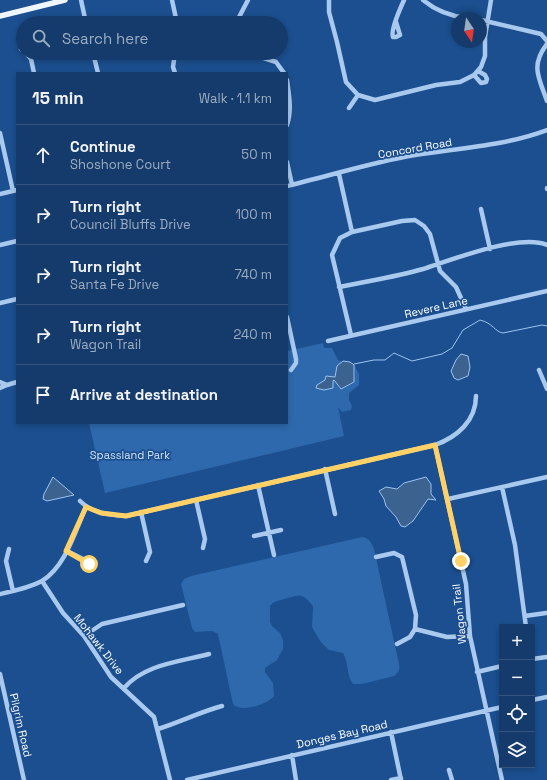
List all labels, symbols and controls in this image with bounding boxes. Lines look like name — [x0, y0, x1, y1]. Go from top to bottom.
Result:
north arrow — [451, 12, 487, 48]
search box — [16, 16, 288, 60]
icon: search — [30, 27, 52, 49]
text: Search here — [62, 29, 148, 48]
text: 15 min — [32, 87, 84, 109]
text: Walk · 1.1 km — [199, 90, 272, 107]
street label: Concord Road — [377, 135, 453, 161]
text: Continue — [70, 137, 136, 156]
icon: ahead — [32, 144, 54, 166]
text: 50 m — [241, 146, 272, 163]
text: Shoshone Court — [70, 156, 171, 173]
text: Turn right — [70, 197, 141, 216]
icon: right — [32, 204, 54, 226]
text: 100 m — [235, 206, 272, 223]
text: Council Bluffs Drive — [70, 216, 191, 233]
text: Turn right — [70, 257, 141, 276]
icon: right — [32, 264, 54, 286]
text: 740 m — [234, 266, 272, 283]
text: Santa Fe Drive — [70, 276, 159, 293]
street label: Revere Lane — [403, 293, 469, 321]
text: Turn right — [70, 317, 141, 336]
icon: right — [32, 324, 54, 346]
text: 240 m — [234, 326, 272, 343]
text: Wagon Trail — [70, 336, 141, 353]
icon: arrive — [32, 384, 54, 406]
text: Arrive at destination — [70, 385, 218, 404]
park label: Spassland Park — [90, 448, 170, 462]
route end — [452, 552, 470, 570]
route start — [80, 555, 98, 573]
street label: Wagon Trail — [449, 583, 469, 645]
street label: Mohawk Drive — [71, 611, 127, 677]
map controls — [499, 624, 535, 768]
button: + — [499, 624, 535, 660]
button: − — [499, 660, 535, 696]
street label: Pilgrim Road — [7, 692, 35, 758]
button: locate — [499, 696, 535, 732]
street label: Donges Bay Road — [295, 717, 389, 751]
button: layers — [499, 732, 535, 768]

